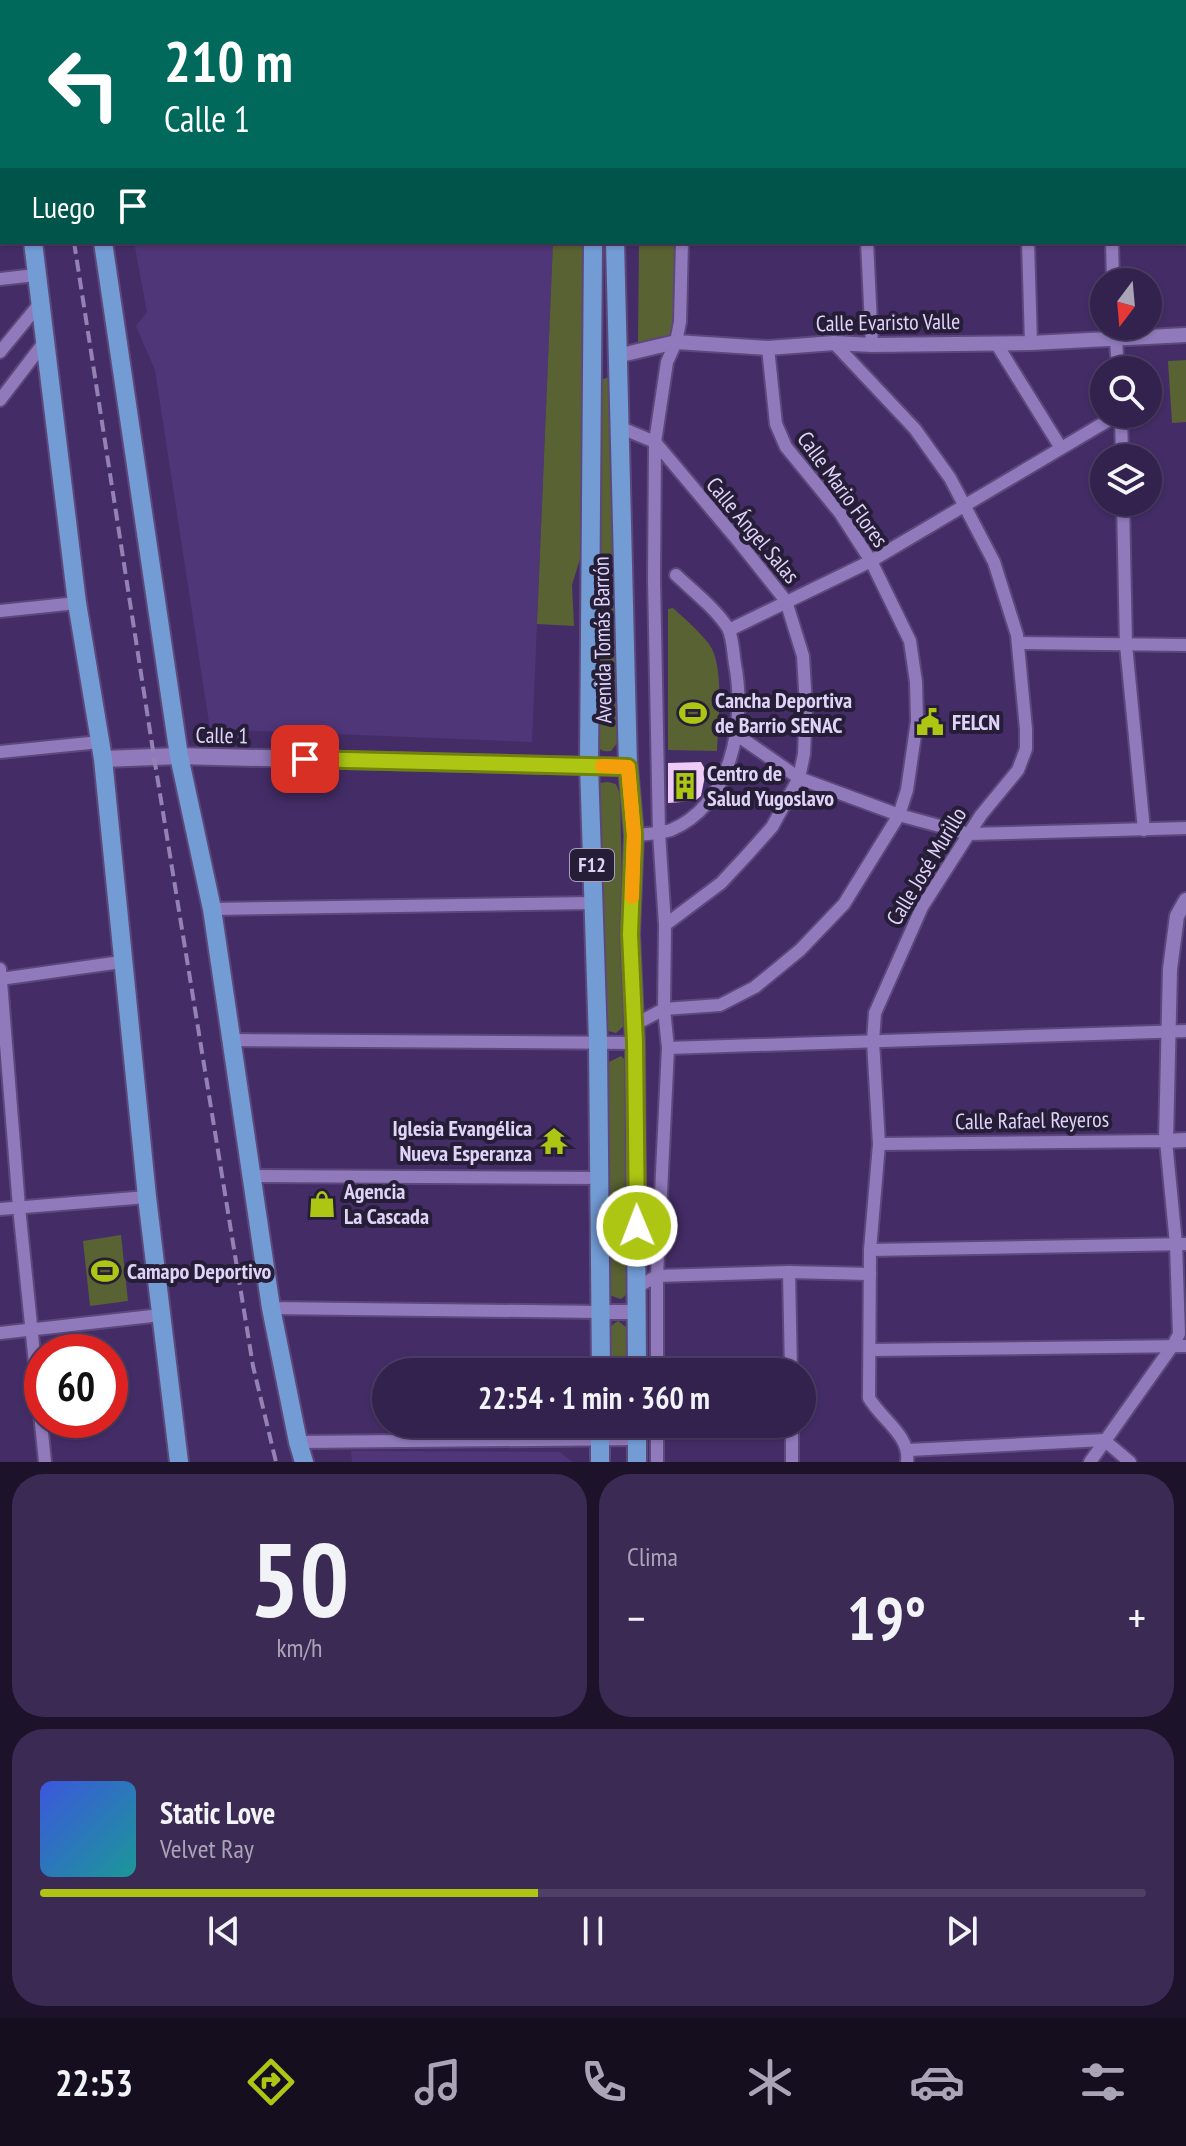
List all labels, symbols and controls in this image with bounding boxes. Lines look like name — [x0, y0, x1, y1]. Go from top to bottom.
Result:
text: 210 m — [164, 25, 293, 97]
icon: left — [32, 32, 136, 136]
text: Calle 1 — [164, 95, 250, 142]
icon: arrive — [111, 184, 155, 228]
text: Luego — [32, 187, 95, 226]
north arrow — [1090, 268, 1162, 340]
map controls — [1090, 268, 1162, 516]
street label: Calle Evaristo Valle — [815, 307, 961, 337]
button: search — [1090, 356, 1162, 428]
street label: Calle Mario Flores — [792, 425, 894, 553]
button: layers — [1090, 444, 1162, 516]
street label: Calle Ángel Salas — [700, 471, 806, 589]
street label: Avenida Tomás Barrón — [587, 556, 617, 724]
place label: Cancha Deportiva de Barrio SENAC — [715, 686, 852, 739]
sports icon: Cancha Deportiva de Barrio SENAC — [678, 698, 708, 728]
public building icon: FELCN — [915, 707, 945, 737]
place label: FELCN — [952, 708, 1000, 736]
street label: Calle 1 — [196, 721, 248, 749]
pin — [271, 725, 339, 793]
icon: arrive — [283, 737, 327, 781]
place label: Centro de Salud Yugoslavo — [707, 759, 834, 812]
building icon: Centro de Salud Yugoslavo — [670, 771, 700, 801]
street label: Calle José Murillo — [880, 802, 972, 930]
road number: F12 — [570, 849, 614, 881]
street label: Calle Rafael Reyeros — [955, 1105, 1109, 1135]
place label: Iglesia Evangélica Nueva Esperanza — [393, 1114, 532, 1167]
temple icon: Iglesia Evangélica Nueva Esperanza — [539, 1126, 569, 1156]
place label: Agencia La Cascada — [343, 1177, 429, 1230]
position arrow — [595, 1184, 679, 1268]
shop icon: Agencia La Cascada — [307, 1189, 337, 1219]
sports icon: Camapo Deportivo — [90, 1256, 120, 1286]
place label: Camapo Deportivo — [127, 1257, 272, 1285]
speed limit sign: 60 — [24, 1334, 128, 1438]
text: 22:54 · 1 min · 360 m — [478, 1378, 710, 1417]
text: 50 — [250, 1511, 349, 1646]
text: Clima — [627, 1540, 678, 1573]
text: 19° — [847, 1579, 926, 1657]
text: − — [627, 1589, 645, 1646]
text: + — [1128, 1589, 1146, 1646]
text: km/h — [276, 1631, 323, 1664]
text: Static Love — [160, 1793, 275, 1832]
text: Velvet Ray — [160, 1832, 254, 1865]
icon: previous — [202, 1909, 246, 1953]
icon: pause — [571, 1909, 615, 1953]
icon: next — [940, 1909, 984, 1953]
icon: directions — [243, 2054, 299, 2110]
icon: music — [410, 2054, 466, 2110]
icon: phone — [576, 2054, 632, 2110]
icon: climate — [742, 2054, 798, 2110]
icon: car — [909, 2054, 965, 2110]
icon: filters — [1075, 2054, 1131, 2110]
text: 22:53 — [55, 2059, 133, 2106]

